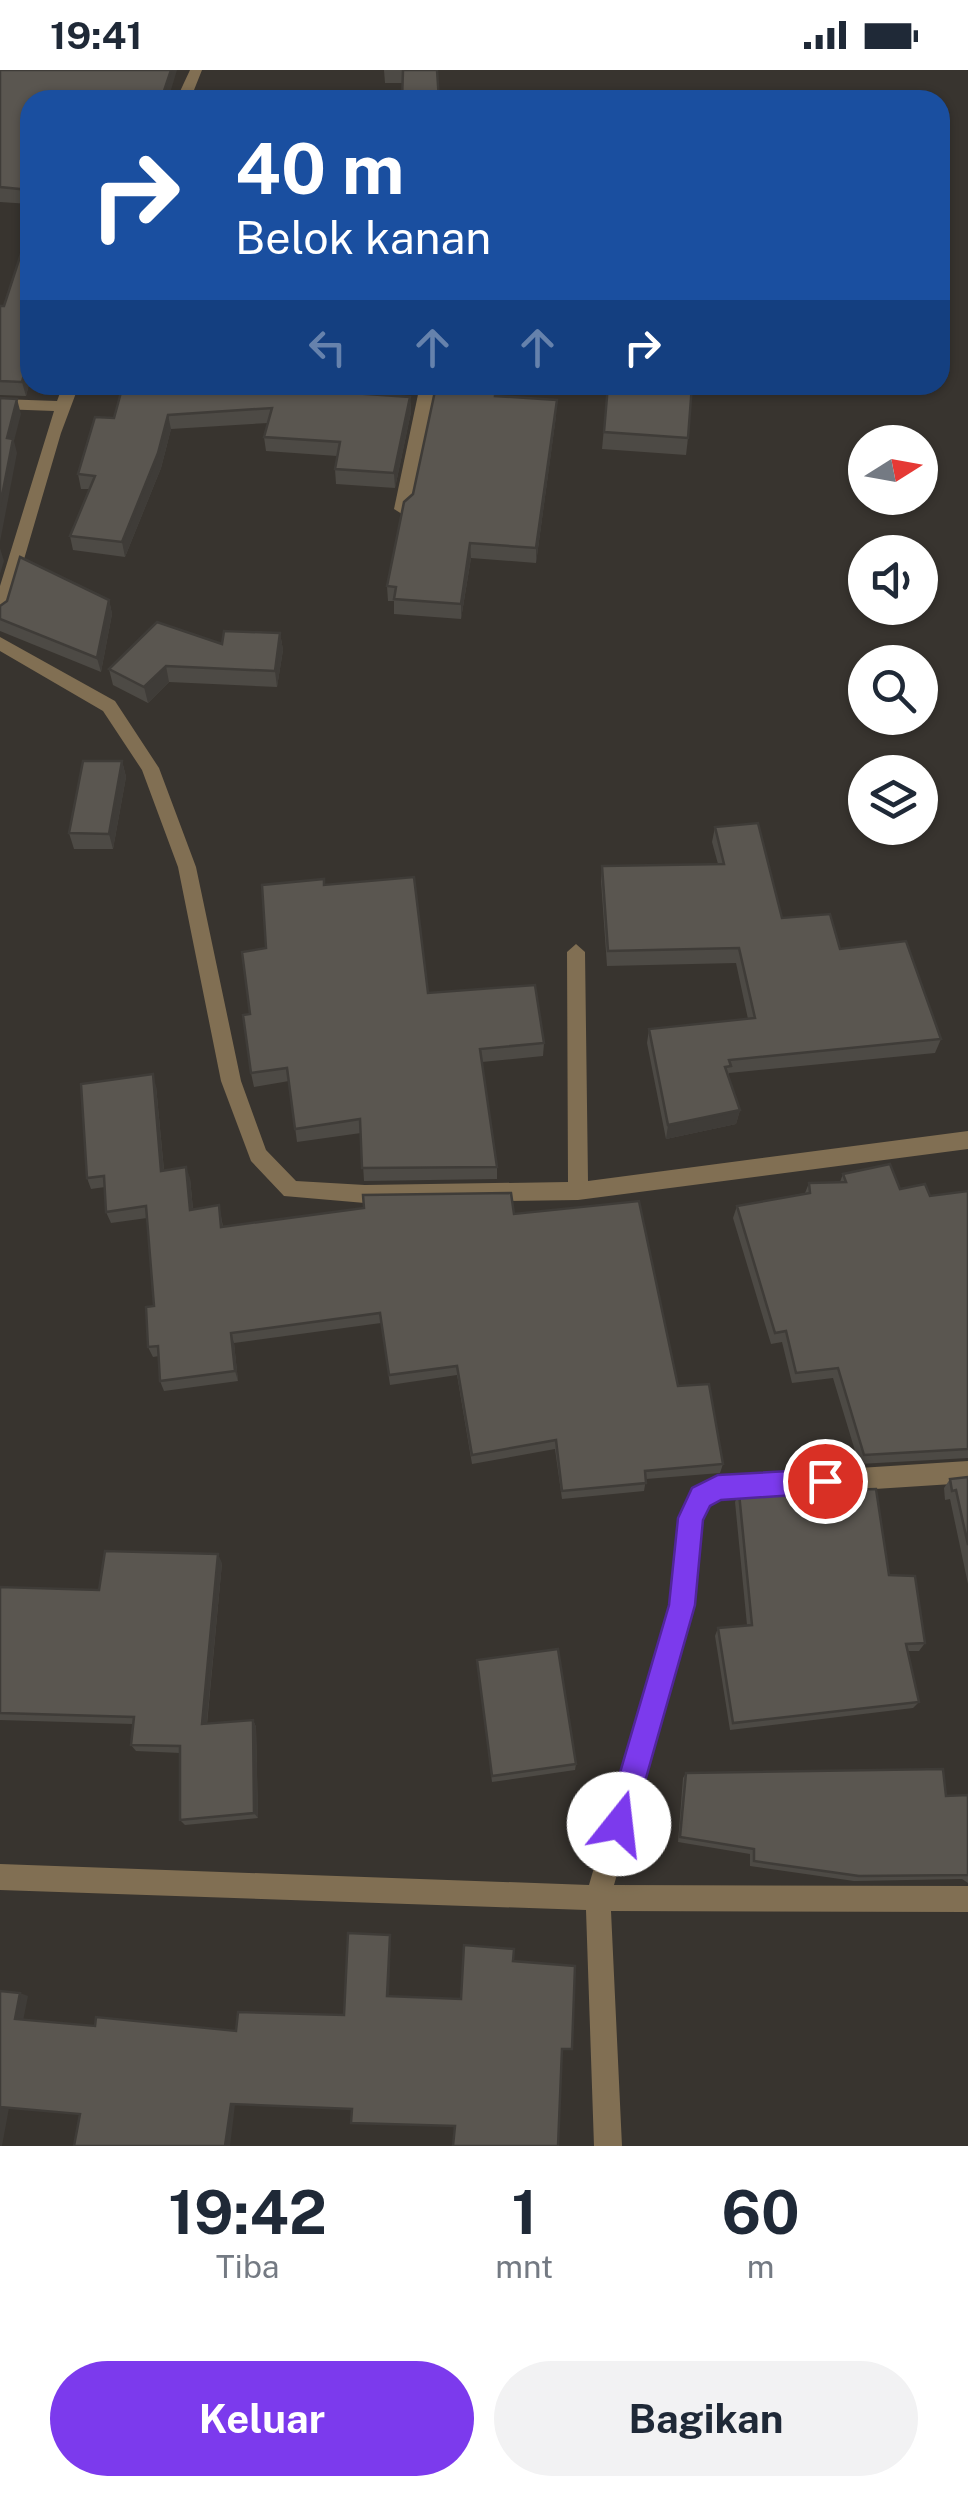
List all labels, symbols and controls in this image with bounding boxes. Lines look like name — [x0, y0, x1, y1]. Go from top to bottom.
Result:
text: 19:41 — [50, 13, 143, 58]
text: 40 m — [235, 127, 405, 210]
icon: right — [70, 130, 200, 260]
text: Belok kanan — [235, 211, 491, 264]
icon: left — [300, 320, 355, 375]
icon: ahead — [405, 320, 460, 375]
icon: ahead — [510, 320, 565, 375]
icon: right — [615, 320, 670, 375]
north arrow — [848, 425, 938, 515]
map controls — [848, 425, 938, 845]
button: sound — [848, 535, 938, 625]
button: search — [848, 645, 938, 735]
button: layers — [848, 755, 938, 845]
pin — [783, 1439, 868, 1524]
icon: arrive — [798, 1454, 853, 1509]
position arrow — [567, 1772, 671, 1876]
text: 19:42 — [168, 2177, 327, 2248]
text: 1 — [511, 2177, 537, 2248]
text: 60 — [722, 2177, 800, 2248]
text: Tiba — [216, 2248, 280, 2285]
text: mnt — [495, 2248, 553, 2285]
text: m — [747, 2248, 774, 2285]
button: Keluar — [50, 2361, 474, 2476]
button: Bagikan — [494, 2361, 918, 2476]

